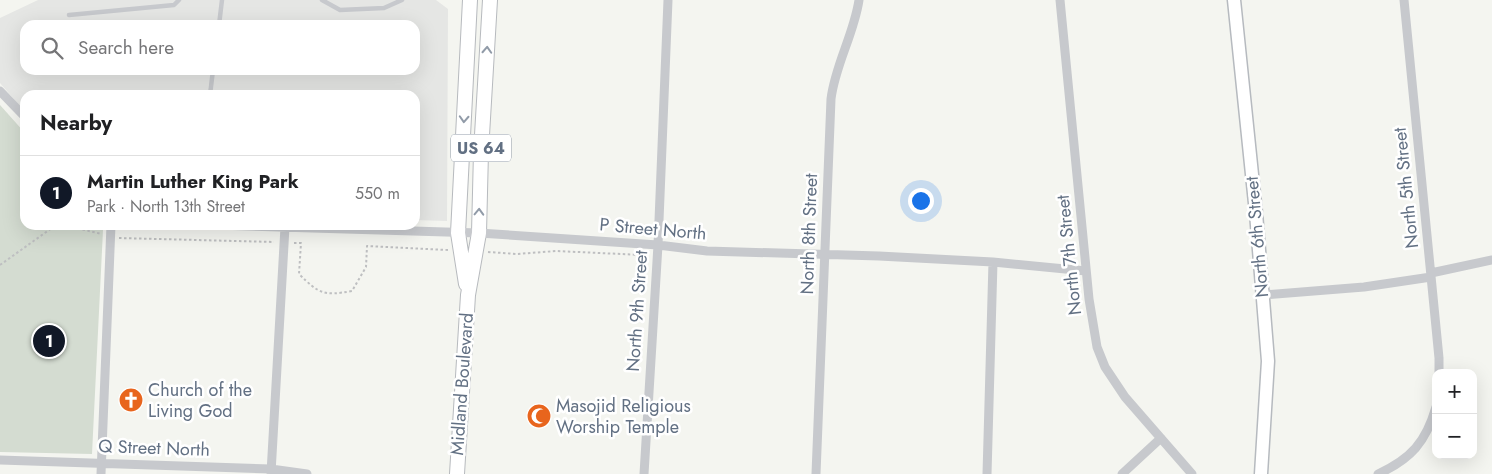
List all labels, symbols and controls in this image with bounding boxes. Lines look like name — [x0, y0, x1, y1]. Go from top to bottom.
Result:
search box — [20, 20, 420, 75]
icon: search — [38, 34, 66, 62]
text: Search here — [78, 34, 174, 61]
one-way arrow — [482, 46, 493, 54]
text: Nearby — [40, 108, 112, 138]
one-way arrow — [458, 115, 469, 123]
street label: North 5th Street — [1387, 126, 1425, 250]
road number: US 64 — [451, 134, 511, 162]
text: Martin Luther King Park — [87, 168, 299, 195]
street label: North 8th Street — [794, 172, 824, 295]
street label: North 6th Street — [1239, 175, 1275, 299]
text: 1 — [52, 182, 60, 205]
text: 550 m — [355, 182, 400, 205]
your location — [908, 188, 934, 214]
street label: North 7th Street — [1050, 193, 1088, 316]
text: Park · North 13th Street — [87, 195, 245, 218]
one-way arrow — [474, 208, 485, 216]
street label: P Street North — [598, 211, 708, 247]
street label: North 9th Street — [620, 249, 654, 373]
street label: Midland Boulevard — [444, 312, 480, 456]
pin: 1 — [33, 322, 65, 360]
map controls — [1432, 369, 1477, 459]
button: + — [1432, 369, 1477, 414]
place label: Church of the Living God — [148, 377, 252, 424]
church icon: Church of the Living God — [118, 387, 144, 413]
place label: Masojid Religious Worship Temple — [556, 393, 691, 440]
mosque icon: Masojid Religious Worship Temple — [526, 403, 552, 429]
button: − — [1432, 414, 1477, 459]
street label: Q Street North — [98, 433, 210, 463]

